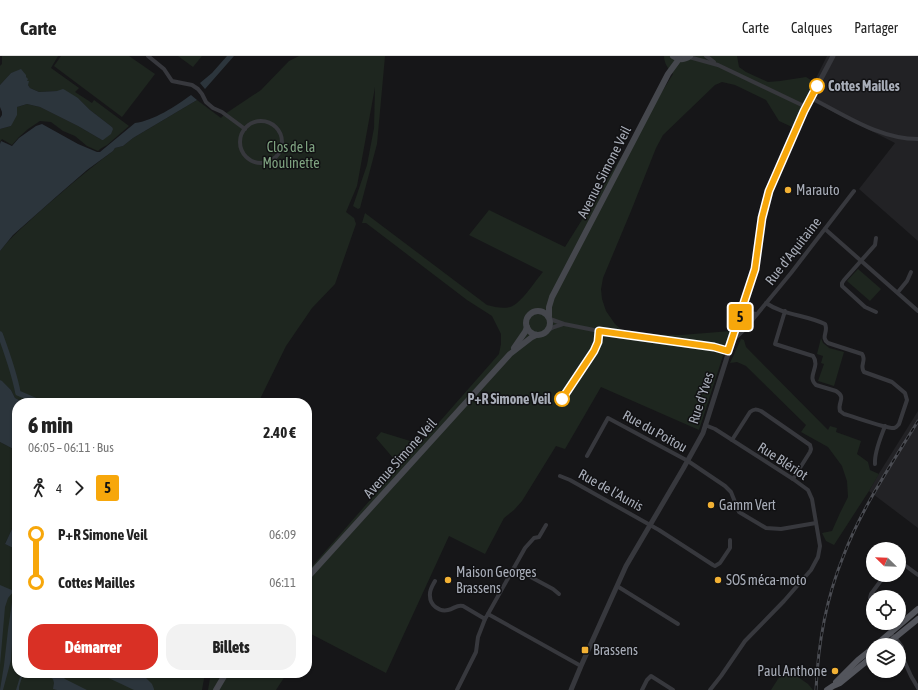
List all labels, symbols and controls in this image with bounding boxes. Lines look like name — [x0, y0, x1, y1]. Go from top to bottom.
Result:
text: Carte — [20, 17, 57, 39]
text: Carte — [742, 20, 769, 36]
text: Calques — [791, 20, 832, 36]
text: Partager — [854, 20, 898, 36]
marker: Cottes Mailles — [809, 78, 825, 94]
place label: Cottes Mailles — [828, 78, 900, 94]
street label: Avenue Simone Veil — [574, 123, 634, 221]
park label: Clos de la Moulinette — [262, 139, 320, 171]
place label: Marauto — [796, 182, 839, 198]
marker: Marauto — [783, 185, 793, 195]
street label: Rue d'Aquitaine — [762, 214, 824, 288]
line badge: 5 — [727, 304, 753, 330]
text: 5 — [737, 309, 743, 325]
street label: Rue d'Yves — [685, 370, 717, 426]
place label: P+R Simone Veil — [467, 391, 551, 407]
marker: P+R Simone Veil — [554, 391, 570, 407]
street label: Rue du Poitou — [620, 407, 690, 455]
text: 6 min — [28, 412, 73, 438]
street label: Avenue Simone Veil — [360, 415, 440, 501]
text: 2.40 € — [263, 424, 296, 441]
street label: Rue Blériot — [755, 439, 811, 483]
text: 06:05 – 06:11 · Bus — [28, 440, 114, 455]
street label: Rue de l'Aunis — [576, 466, 646, 514]
icon: walk — [28, 477, 50, 499]
icon: forward — [68, 477, 90, 499]
text: 5 — [104, 480, 111, 496]
text: 4 — [56, 481, 62, 496]
place label: Gamm Vert — [719, 497, 776, 513]
marker: Gamm Vert — [706, 500, 716, 510]
text: P+R Simone Veil — [58, 526, 148, 543]
text: 06:09 — [269, 527, 296, 542]
north arrow — [866, 542, 906, 582]
map controls — [866, 542, 906, 678]
place label: Maison Georges Brassens — [456, 564, 536, 596]
place label: SOS méca-moto — [726, 572, 807, 588]
text: Cottes Mailles — [58, 574, 135, 591]
text: 06:11 — [269, 575, 296, 590]
marker: Maison Georges Brassens — [443, 575, 453, 585]
marker: SOS méca-moto — [713, 575, 723, 585]
button: locate — [866, 590, 906, 630]
button: Démarrer — [28, 624, 158, 670]
button: Billets — [166, 624, 296, 670]
button: layers — [866, 638, 906, 678]
place label: Brassens — [593, 642, 638, 658]
marker: Brassens — [580, 645, 590, 655]
place label: Paul Anthone — [757, 663, 827, 679]
marker: Paul Anthone — [830, 666, 840, 676]

